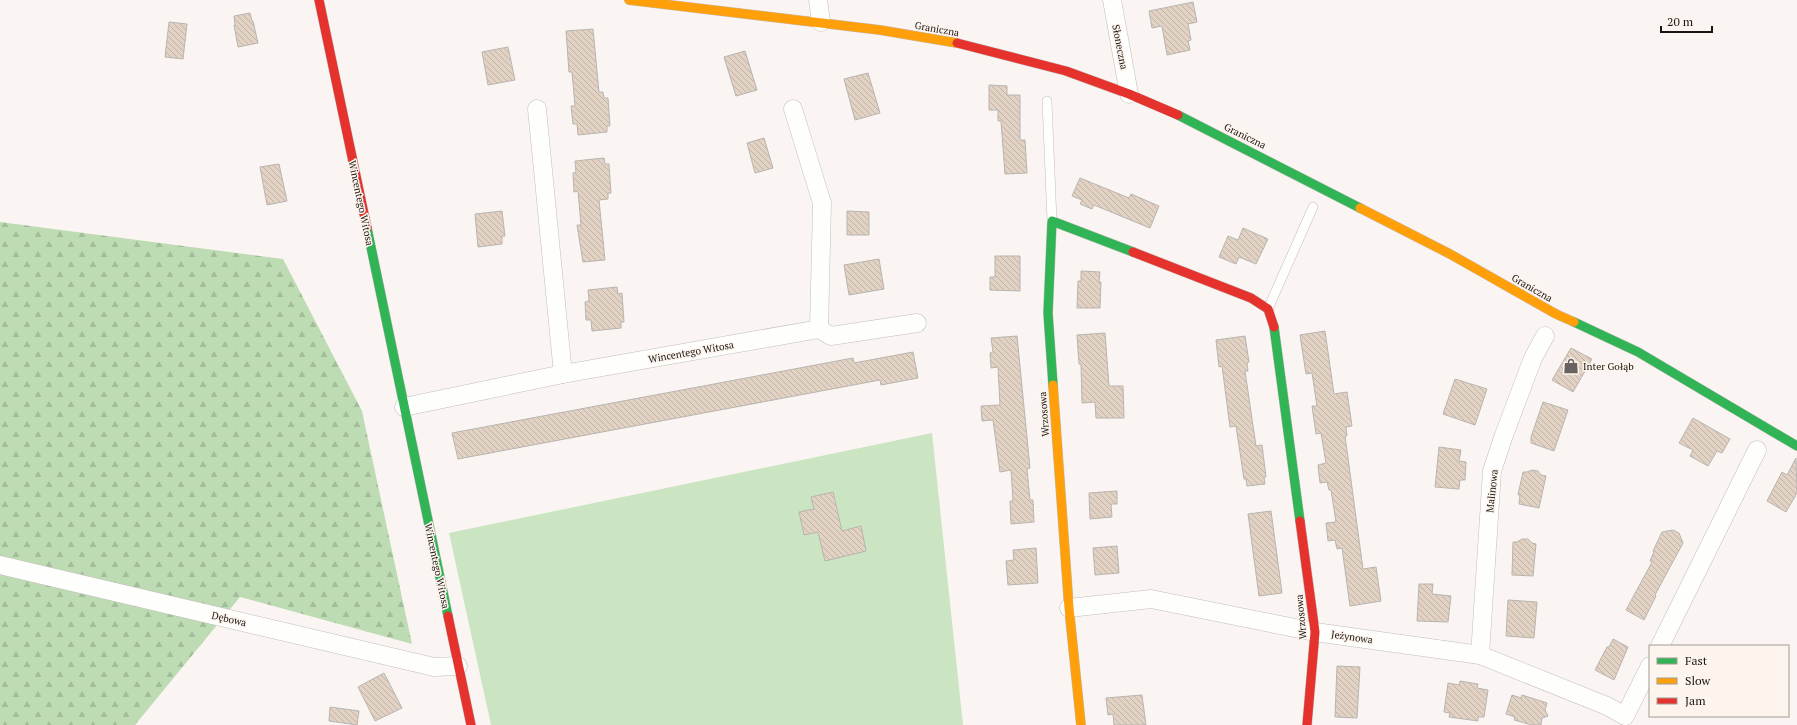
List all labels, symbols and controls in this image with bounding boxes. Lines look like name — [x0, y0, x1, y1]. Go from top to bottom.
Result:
scale bar — [1661, 8, 1712, 34]
text: 20 m — [1667, 14, 1694, 29]
street label: Graniczna — [914, 19, 960, 39]
street label: Słoneczna — [1109, 23, 1131, 71]
street label: Graniczna — [1222, 120, 1268, 152]
street label: Wincentego Witosa — [346, 159, 376, 247]
street label: Graniczna — [1509, 271, 1555, 305]
street label: Wincentego Witosa — [647, 338, 735, 366]
shop icon: Inter Gołąb — [1562, 357, 1580, 375]
place label: Inter Gołąb — [1583, 360, 1634, 373]
street label: Wrzosowa — [1036, 391, 1052, 437]
street label: Malinowa — [1483, 469, 1501, 513]
street label: Wincentego Witosa — [422, 522, 452, 610]
street label: Wrzosowa — [1293, 594, 1309, 640]
street label: Dębowa — [210, 609, 248, 629]
street label: Jeżynowa — [1330, 628, 1374, 646]
legend — [1649, 645, 1789, 717]
text: Fast — [1685, 653, 1708, 668]
text: Slow — [1685, 673, 1711, 688]
text: Jam — [1685, 693, 1706, 708]

